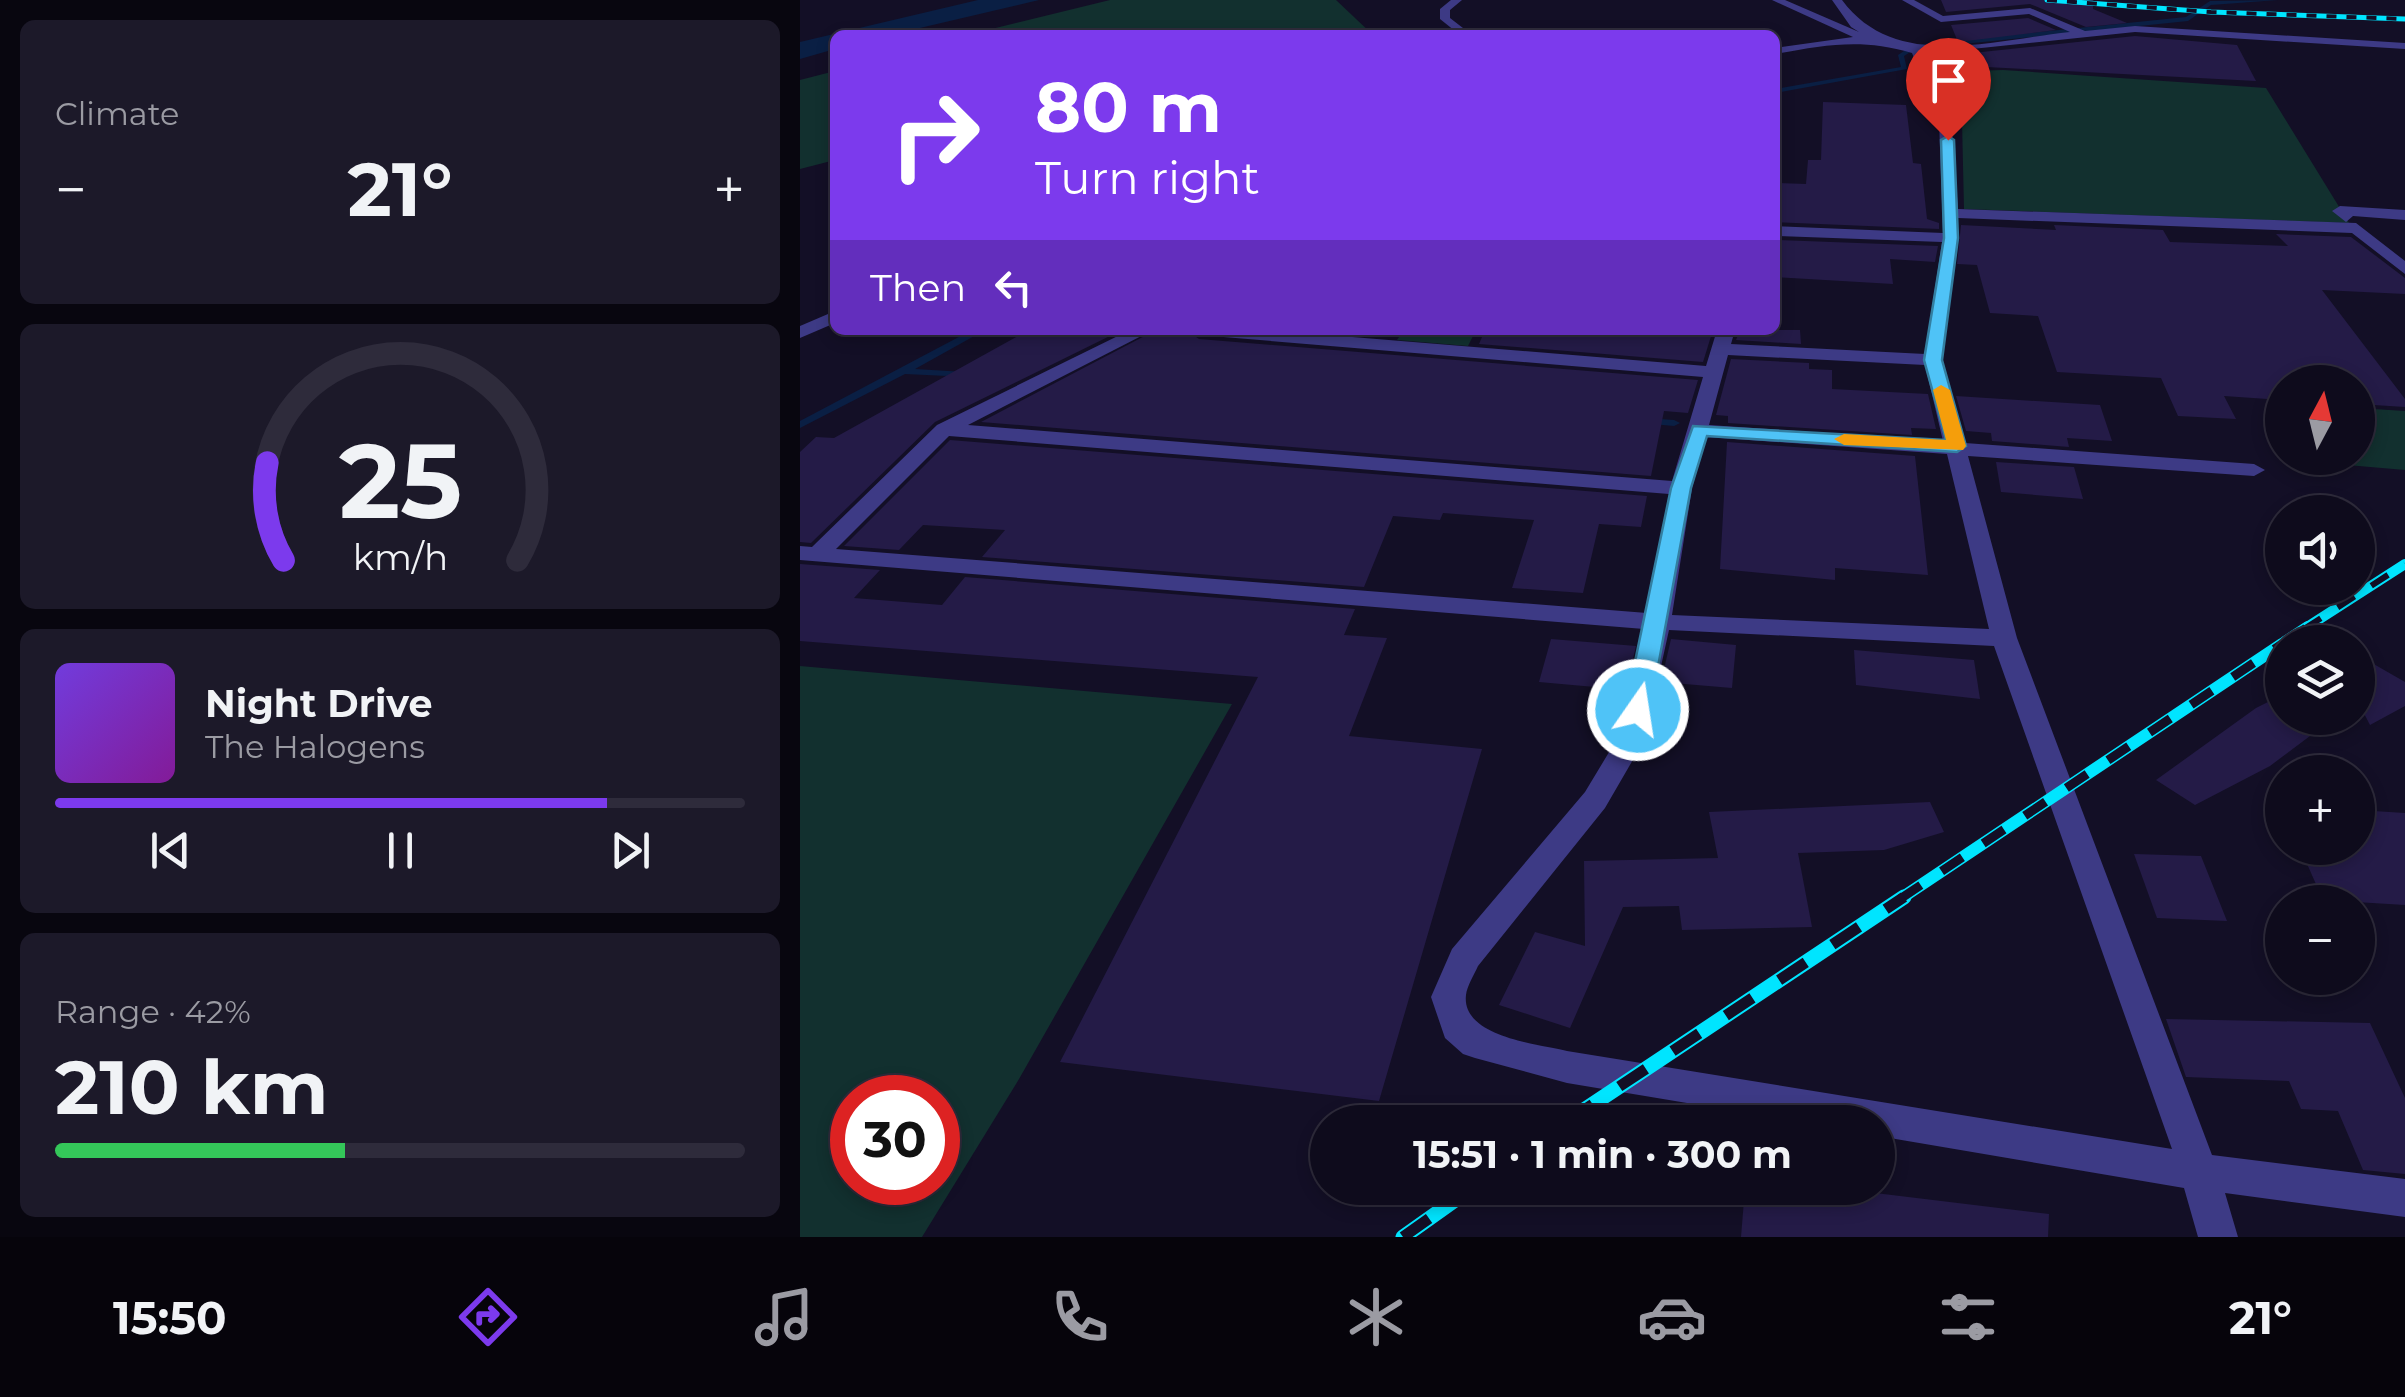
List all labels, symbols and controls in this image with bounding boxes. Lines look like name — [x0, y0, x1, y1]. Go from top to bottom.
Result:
pin — [1906, 38, 1991, 141]
icon: arrive — [1921, 53, 1976, 108]
text: 80 m — [1035, 64, 1222, 150]
icon: right — [870, 70, 1000, 200]
text: Climate — [55, 94, 179, 133]
text: 21° — [347, 143, 453, 235]
text: Turn right — [1035, 150, 1260, 205]
text: − — [55, 156, 87, 223]
text: + — [713, 156, 745, 223]
icon: left — [986, 260, 1041, 315]
text: Then — [870, 264, 966, 311]
north arrow — [2265, 365, 2375, 475]
map controls — [2265, 365, 2375, 995]
text: 25 — [338, 417, 462, 544]
button: sound — [2265, 495, 2375, 605]
text: km/h — [352, 535, 448, 579]
button: layers — [2265, 625, 2375, 735]
position arrow — [1586, 658, 1690, 762]
text: Night Drive — [205, 680, 432, 727]
text: The Halogens — [205, 727, 425, 766]
button: + — [2265, 755, 2375, 865]
icon: previous — [143, 823, 198, 878]
icon: pause — [373, 823, 428, 878]
icon: next — [603, 823, 658, 878]
button: − — [2265, 885, 2375, 995]
text: Range · 42% — [55, 992, 251, 1031]
text: 210 km — [55, 1041, 328, 1133]
speed limit sign: 30 — [830, 1075, 960, 1205]
text: 15:51 · 1 min · 300 m — [1413, 1131, 1792, 1178]
icon: directions — [453, 1282, 523, 1352]
icon: music — [749, 1282, 819, 1352]
icon: phone — [1045, 1282, 1115, 1352]
icon: climate — [1341, 1282, 1411, 1352]
icon: car — [1637, 1282, 1707, 1352]
icon: filters — [1933, 1282, 2003, 1352]
text: 15:50 — [113, 1290, 227, 1345]
text: 21° — [2229, 1290, 2292, 1345]

